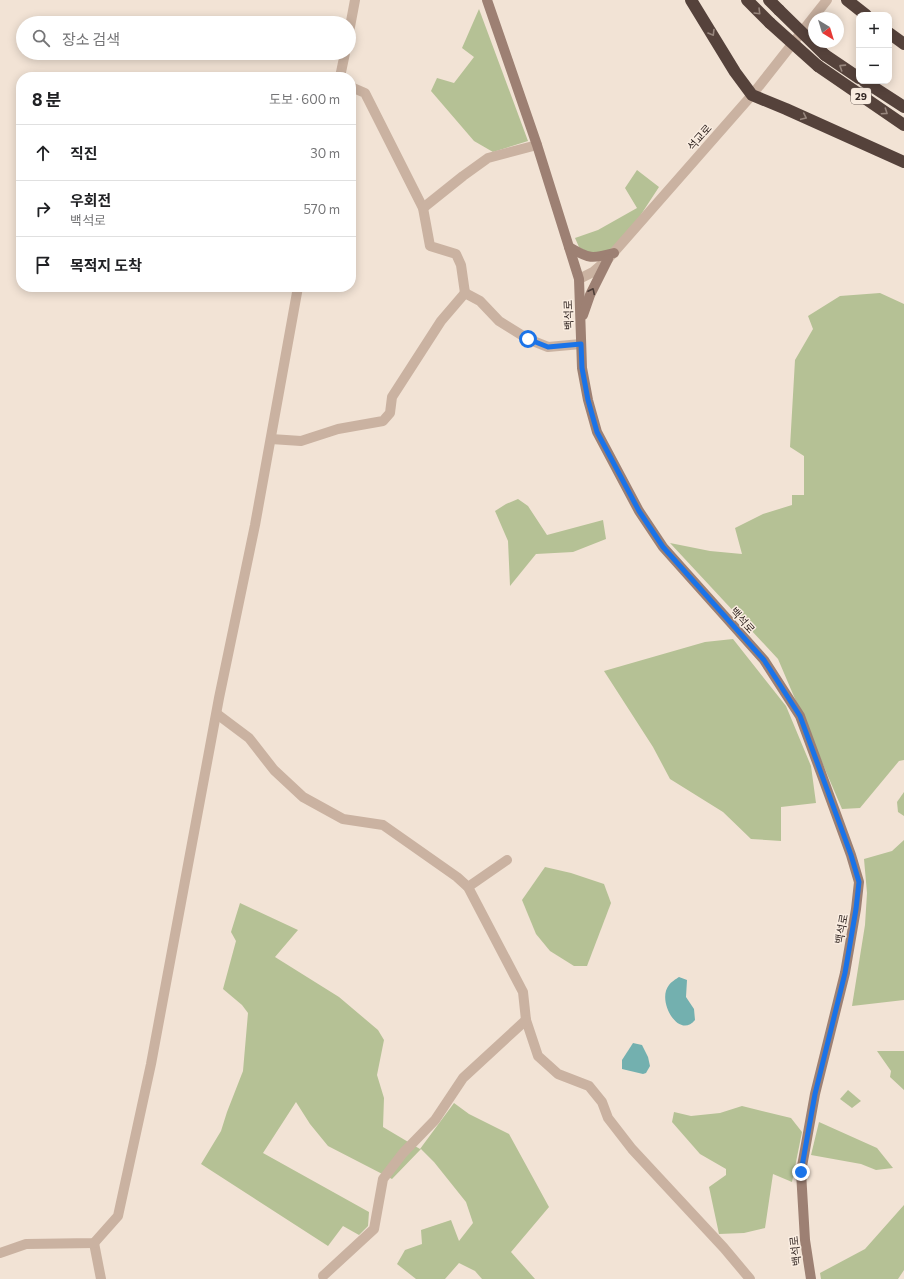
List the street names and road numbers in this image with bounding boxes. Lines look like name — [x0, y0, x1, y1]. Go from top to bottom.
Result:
road number: 29 — [851, 88, 871, 104]
street label: 석교로 — [684, 121, 714, 153]
street label: 백석로 — [561, 300, 575, 330]
street label: 백석로 — [728, 604, 758, 636]
street label: 백석로 — [832, 913, 850, 945]
street label: 백석로 — [787, 1235, 803, 1267]

